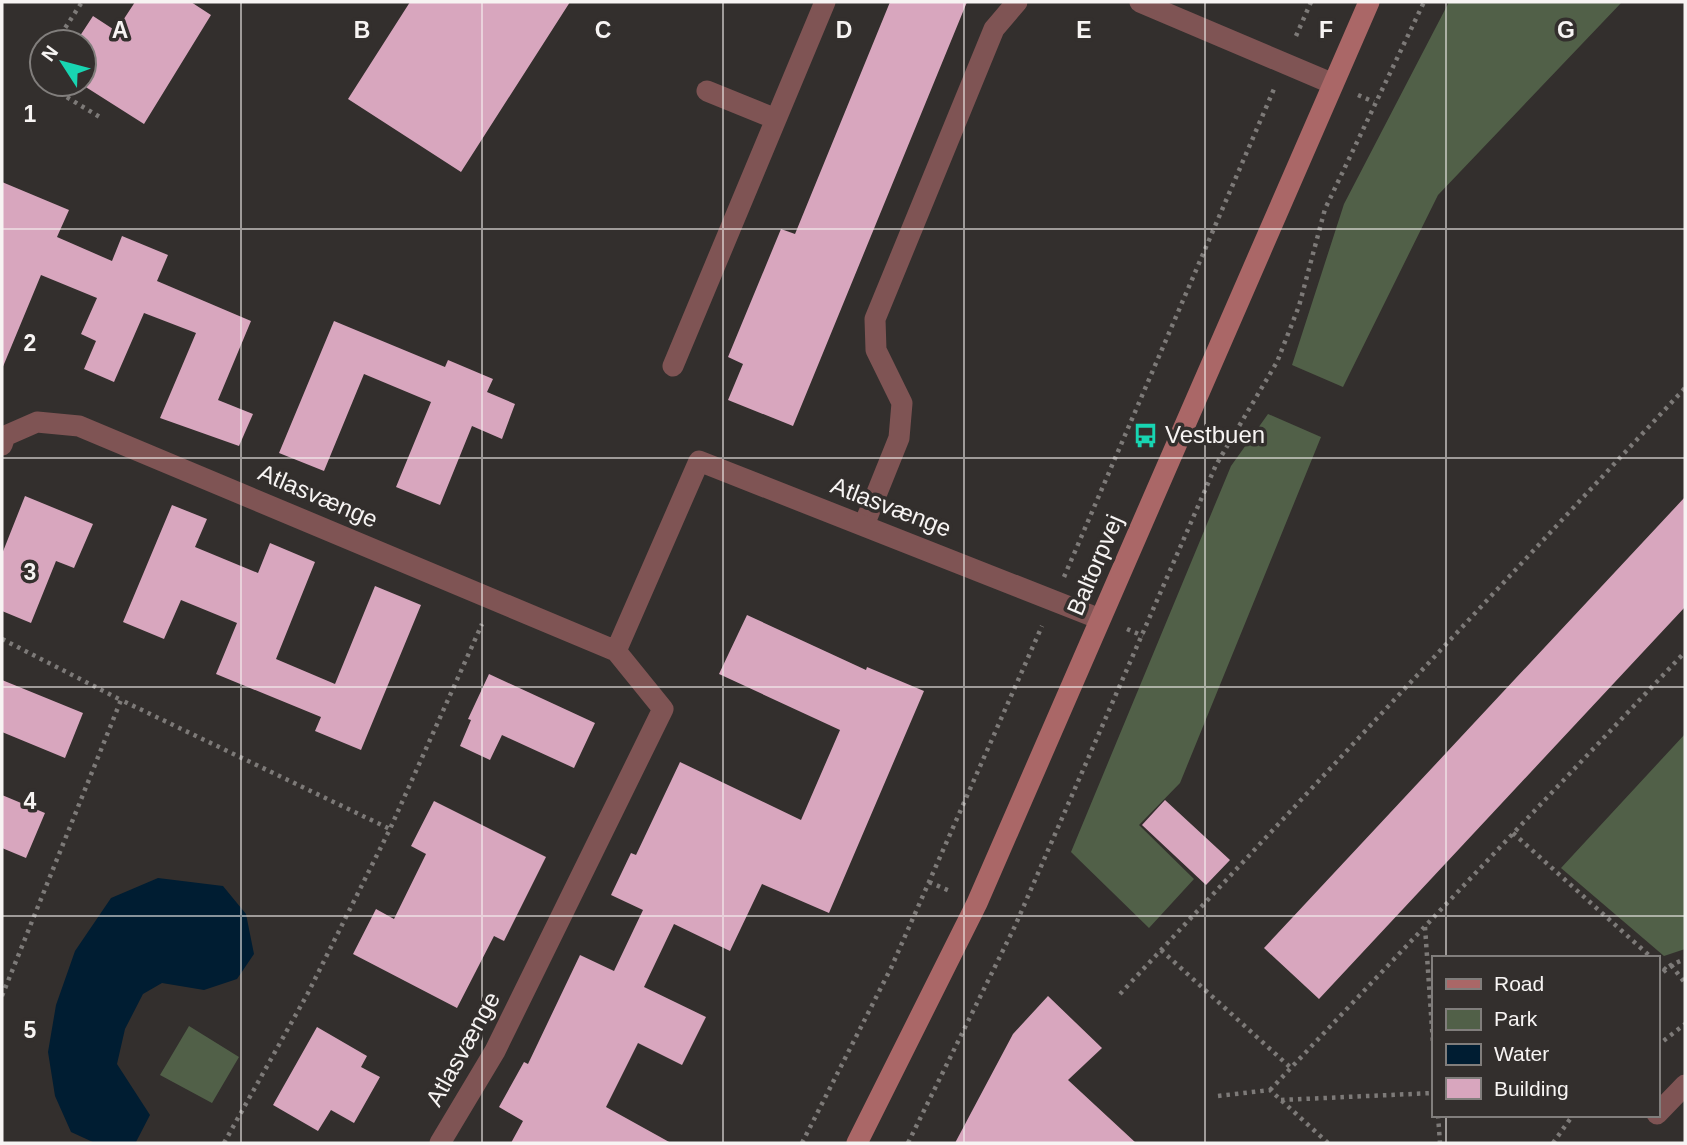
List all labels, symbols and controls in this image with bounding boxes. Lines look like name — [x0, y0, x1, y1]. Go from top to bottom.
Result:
text: A — [112, 17, 128, 43]
text: B — [354, 17, 370, 43]
text: C — [595, 17, 611, 43]
text: D — [836, 17, 852, 43]
text: E — [1076, 17, 1092, 43]
text: F — [1319, 17, 1333, 43]
text: G — [1557, 17, 1575, 43]
north arrow — [28, 28, 98, 98]
text: N — [37, 42, 62, 65]
text: 1 — [24, 101, 37, 127]
text: 2 — [24, 330, 36, 356]
bus stop icon: Vestbuen — [1131, 421, 1159, 449]
place label: Vestbuen — [1165, 421, 1265, 448]
street label: Atlasvænge — [255, 458, 382, 533]
street label: Atlasvænge — [827, 471, 955, 542]
street label: Baltorpvej — [1061, 510, 1128, 619]
text: 3 — [24, 559, 36, 585]
text: 4 — [24, 788, 37, 814]
legend — [1432, 956, 1659, 1117]
text: Road — [1494, 972, 1544, 995]
street label: Atlasvænge — [420, 987, 505, 1111]
text: Park — [1494, 1007, 1538, 1030]
text: 5 — [24, 1017, 37, 1043]
text: Water — [1494, 1042, 1549, 1065]
text: Building — [1494, 1077, 1569, 1100]

